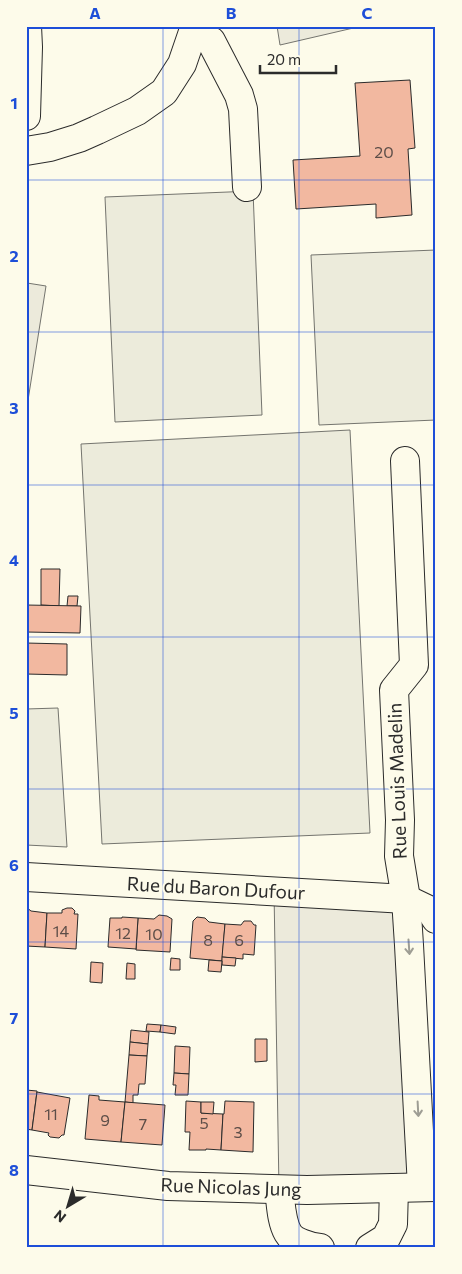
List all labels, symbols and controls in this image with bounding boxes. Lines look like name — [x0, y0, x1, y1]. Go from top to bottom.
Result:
text: A — [89, 3, 101, 22]
text: B — [226, 3, 237, 22]
text: C — [362, 3, 373, 22]
scale bar — [260, 42, 336, 74]
text: 20 m — [267, 50, 301, 68]
text: 1 — [10, 93, 18, 112]
house number: 20 — [374, 142, 394, 161]
text: 2 — [9, 246, 19, 265]
text: 3 — [9, 398, 19, 417]
text: 4 — [9, 550, 19, 569]
street label: Rue Louis Madelin — [382, 702, 411, 860]
text: 5 — [9, 703, 19, 722]
text: 6 — [9, 855, 19, 874]
street label: Rue du Baron Dufour — [126, 871, 306, 904]
house number: 14 — [53, 921, 70, 940]
house number: 12 — [115, 923, 131, 942]
house number: 10 — [145, 924, 163, 943]
house number: 8 — [203, 930, 213, 949]
house number: 6 — [234, 930, 244, 949]
one-way arrow — [405, 939, 414, 955]
text: 7 — [10, 1008, 19, 1027]
one-way arrow — [414, 1101, 423, 1117]
house number: 11 — [44, 1104, 58, 1123]
house number: 9 — [100, 1110, 110, 1129]
house number: 5 — [199, 1113, 209, 1132]
house number: 7 — [139, 1114, 147, 1133]
house number: 3 — [233, 1122, 243, 1141]
text: 8 — [9, 1160, 19, 1179]
street label: Rue Nicolas Jung — [160, 1173, 302, 1200]
north arrow — [42, 1182, 92, 1232]
text: N — [50, 1207, 69, 1227]

